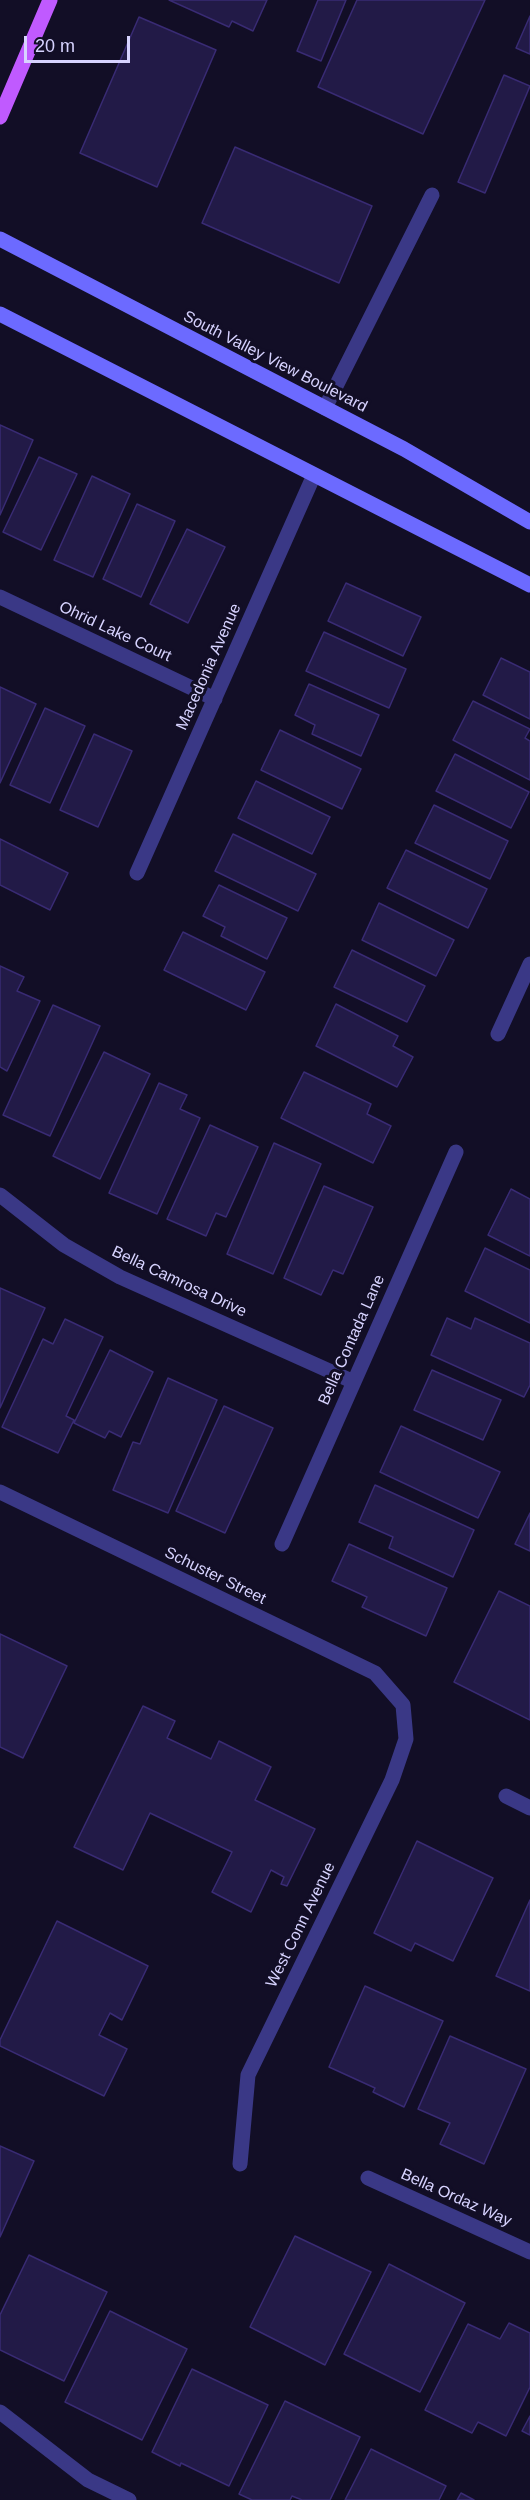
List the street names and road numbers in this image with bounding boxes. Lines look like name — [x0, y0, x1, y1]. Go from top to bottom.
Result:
street label: South Valley View Boulevard — [180, 307, 370, 417]
street label: Ohrid Lake Court — [56, 598, 174, 666]
street label: Macedonia Avenue — [172, 601, 246, 733]
street label: Bella Camrosa Drive — [108, 1242, 250, 1322]
street label: Bella Contada Lane — [315, 1272, 389, 1408]
street label: Schuster Street — [161, 1543, 269, 1609]
street label: West Conn Avenue — [262, 1859, 340, 1991]
street label: Bella Ordaz Way — [398, 2165, 514, 2231]

